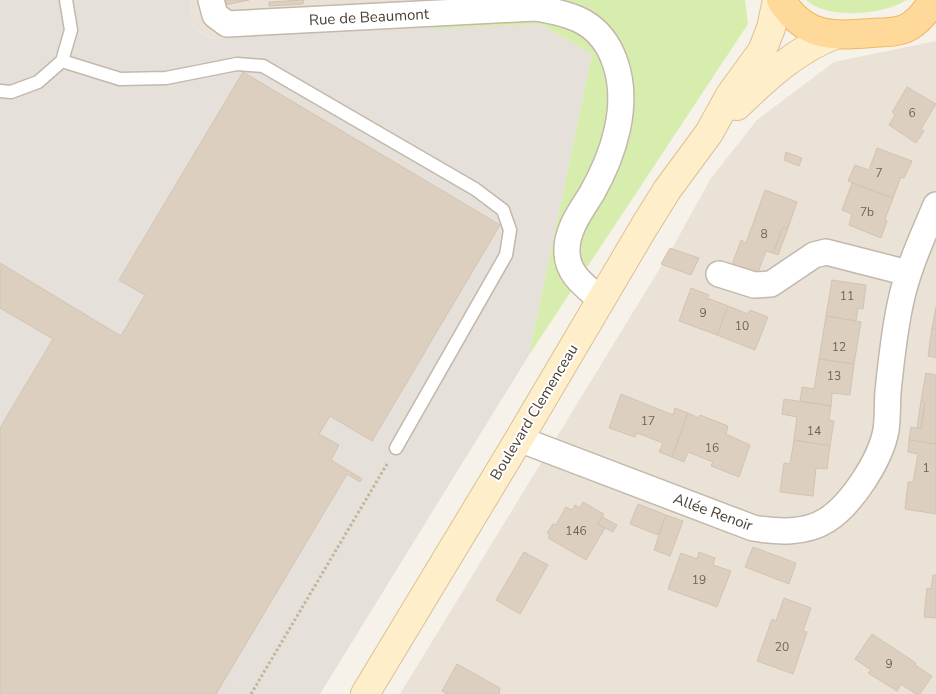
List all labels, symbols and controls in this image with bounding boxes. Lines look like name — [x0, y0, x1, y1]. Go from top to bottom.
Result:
street label: Rue de Beaumont — [308, 4, 430, 30]
house number: 6 — [908, 105, 916, 121]
house number: 7 — [875, 165, 883, 181]
house number: 7b — [860, 204, 874, 220]
house number: 8 — [760, 226, 768, 242]
house number: 11 — [840, 288, 854, 304]
house number: 9 — [699, 305, 707, 321]
house number: 10 — [735, 318, 749, 334]
house number: 12 — [832, 339, 846, 355]
street label: Boulevard Clemenceau — [485, 340, 583, 484]
house number: 13 — [827, 368, 841, 384]
house number: 17 — [641, 413, 655, 429]
house number: 14 — [807, 423, 821, 439]
house number: 16 — [705, 440, 719, 456]
house number: 1 — [922, 460, 930, 476]
street label: Allée Renoir — [671, 488, 756, 536]
house number: 146 — [565, 523, 587, 539]
house number: 19 — [692, 572, 706, 588]
house number: 20 — [775, 639, 789, 655]
house number: 9 — [885, 656, 893, 672]

